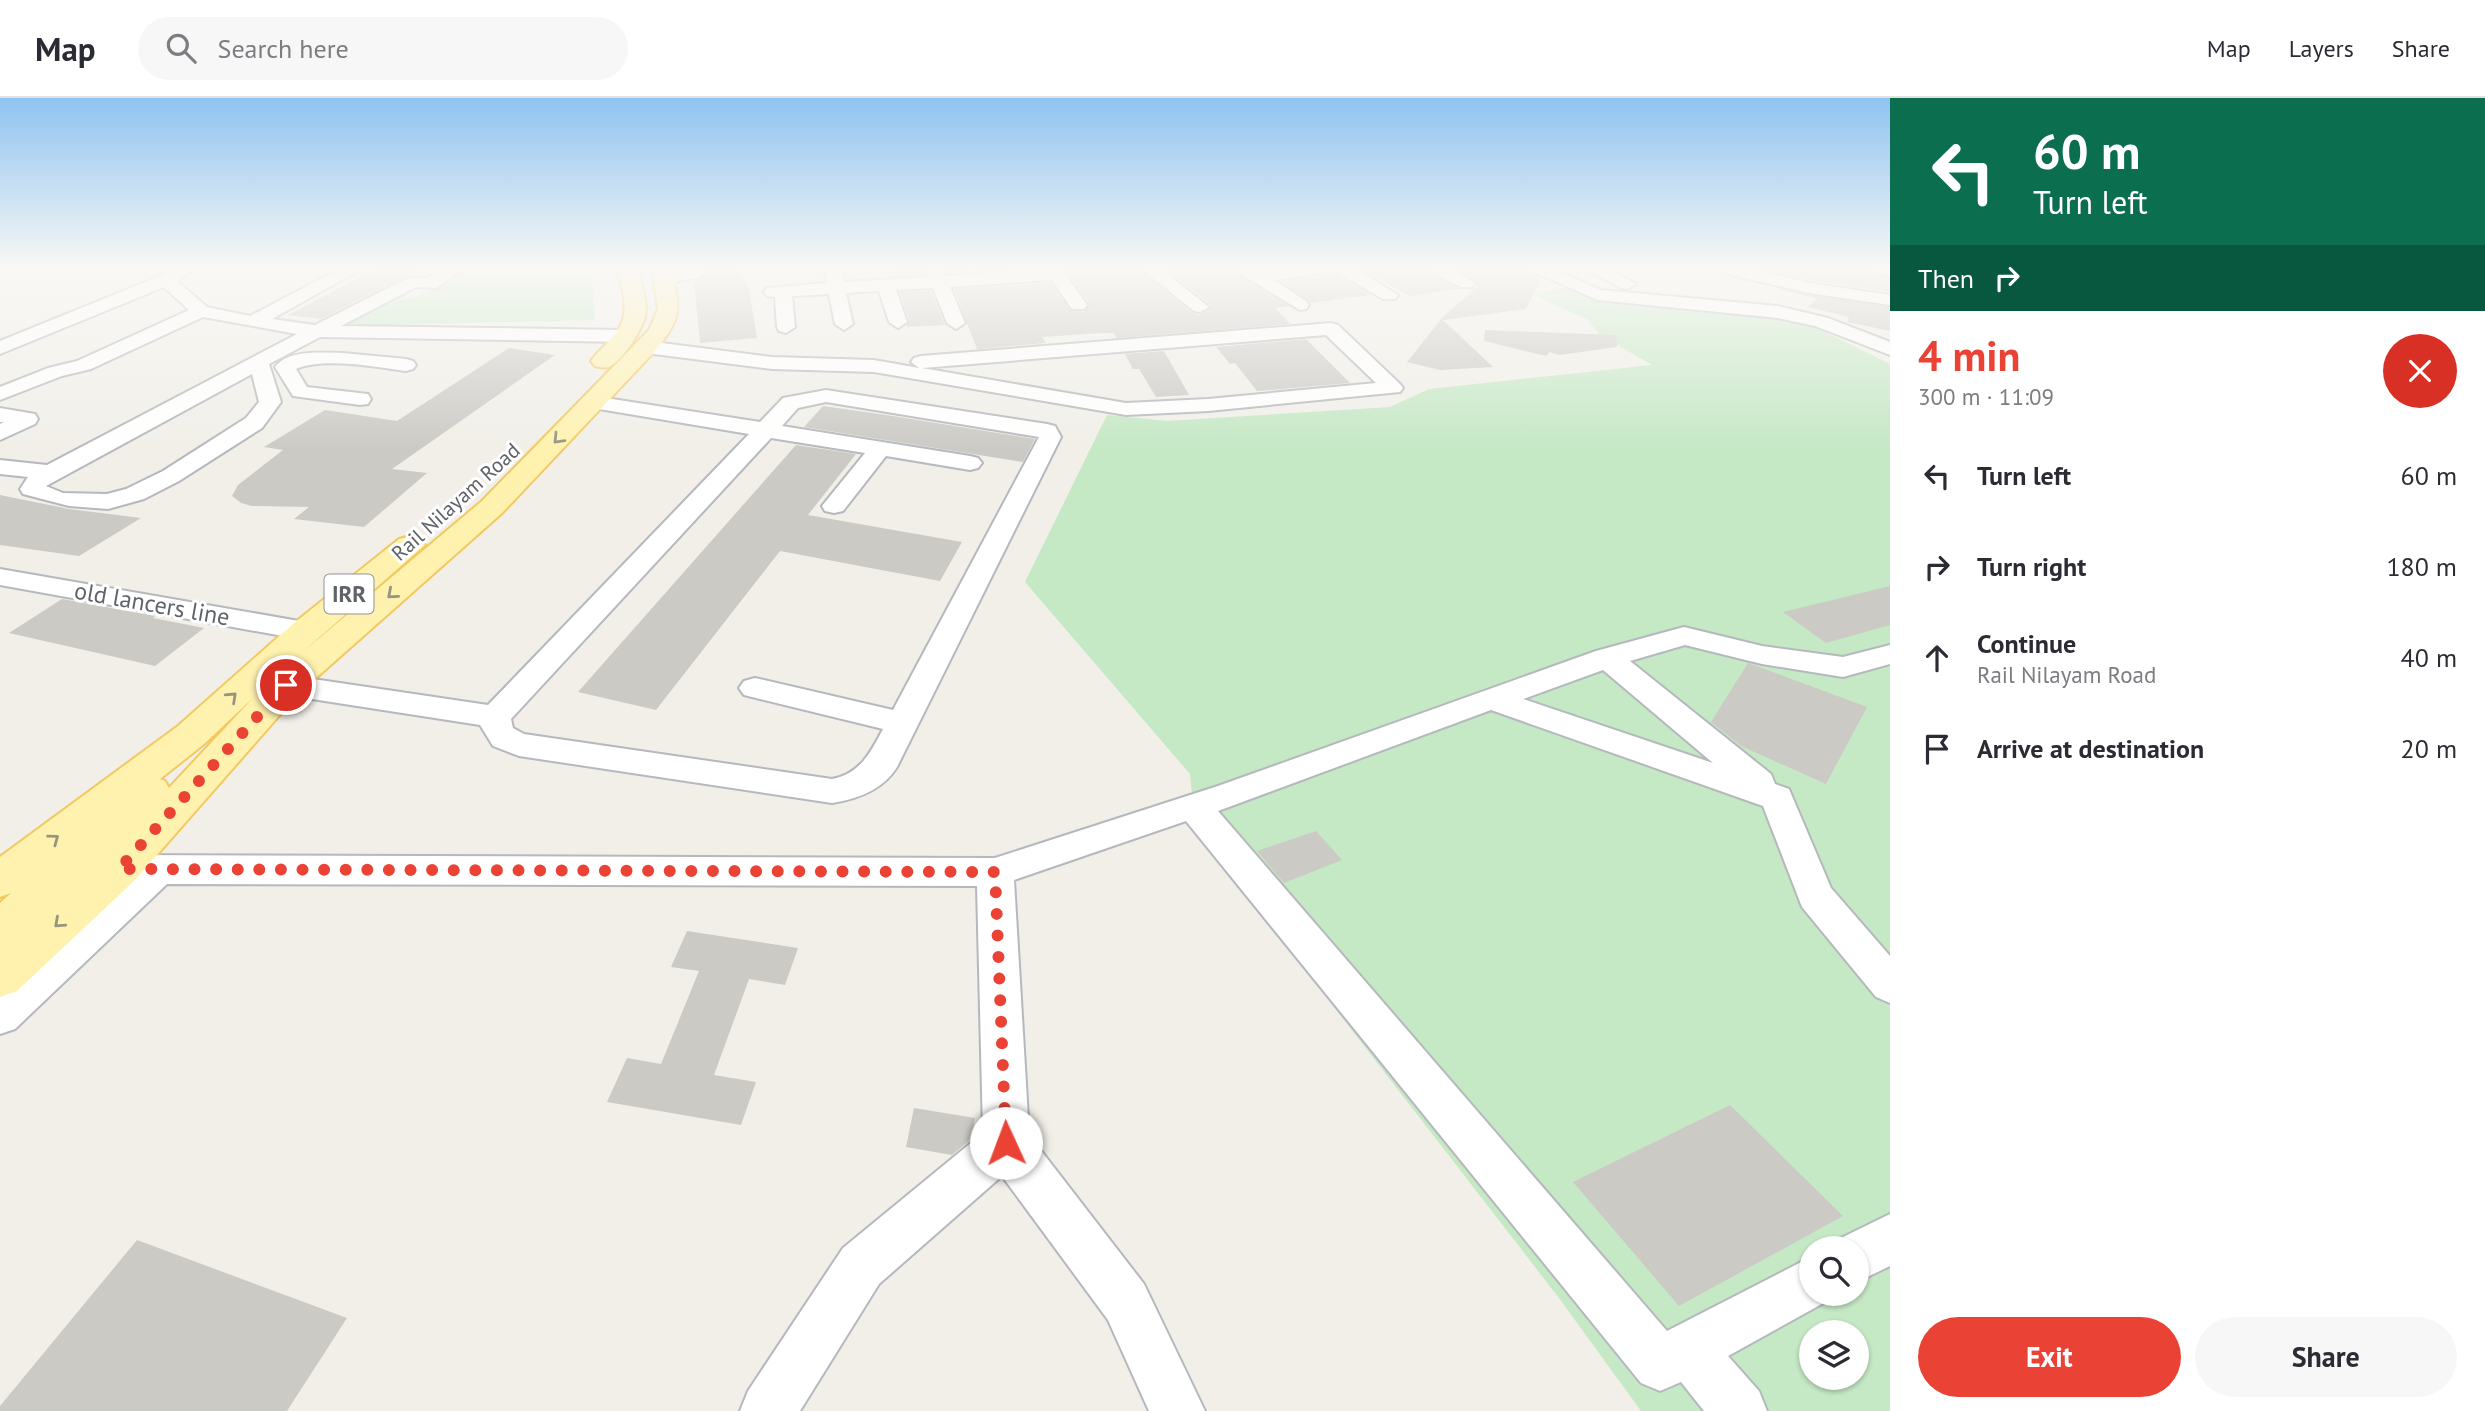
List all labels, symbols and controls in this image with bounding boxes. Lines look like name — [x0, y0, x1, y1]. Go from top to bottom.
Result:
search box — [138, 17, 628, 80]
text: Map — [35, 27, 96, 70]
icon: search — [162, 29, 200, 67]
text: Search here — [218, 32, 349, 65]
text: Map — [2207, 33, 2251, 64]
text: Layers — [2289, 33, 2354, 64]
text: Share — [2392, 33, 2450, 64]
text: 60 m — [2033, 119, 2140, 183]
icon: left — [1918, 126, 2009, 217]
text: Turn left — [2033, 181, 2148, 223]
icon: right — [1988, 259, 2026, 297]
text: Then — [1918, 262, 1974, 295]
text: 4 min — [1918, 328, 2020, 383]
button: close — [2383, 334, 2457, 408]
text: 300 m · 11:09 — [1918, 382, 2054, 411]
one-way arrow — [554, 430, 566, 443]
street label: Rail Nilayam Road — [386, 437, 526, 566]
icon: left — [1918, 457, 1956, 495]
text: Turn left — [1977, 459, 2071, 492]
text: 60 m — [2401, 459, 2457, 492]
icon: right — [1918, 548, 1956, 586]
text: Turn right — [1977, 550, 2086, 583]
text: 180 m — [2386, 550, 2457, 583]
road number: IRR — [324, 574, 374, 614]
street label: old lancers line — [72, 575, 232, 632]
one-way arrow — [387, 586, 400, 598]
text: Continue — [1977, 627, 2076, 660]
icon: ahead — [1918, 639, 1956, 677]
text: 40 m — [2401, 641, 2457, 674]
pin — [256, 655, 316, 715]
text: Rail Nilayam Road — [1977, 660, 2156, 689]
icon: arrive — [267, 666, 305, 704]
one-way arrow — [224, 693, 237, 706]
icon: arrive — [1918, 730, 1956, 768]
text: Arrive at destination — [1977, 732, 2204, 765]
text: 20 m — [2401, 732, 2457, 765]
one-way arrow — [47, 835, 59, 847]
one-way arrow — [55, 915, 68, 927]
position arrow — [969, 1106, 1043, 1180]
map controls — [1799, 1236, 1869, 1390]
button: search — [1799, 1236, 1869, 1306]
button: Exit — [1918, 1317, 2181, 1397]
button: Share — [2195, 1317, 2457, 1397]
button: layers — [1799, 1320, 1869, 1390]

